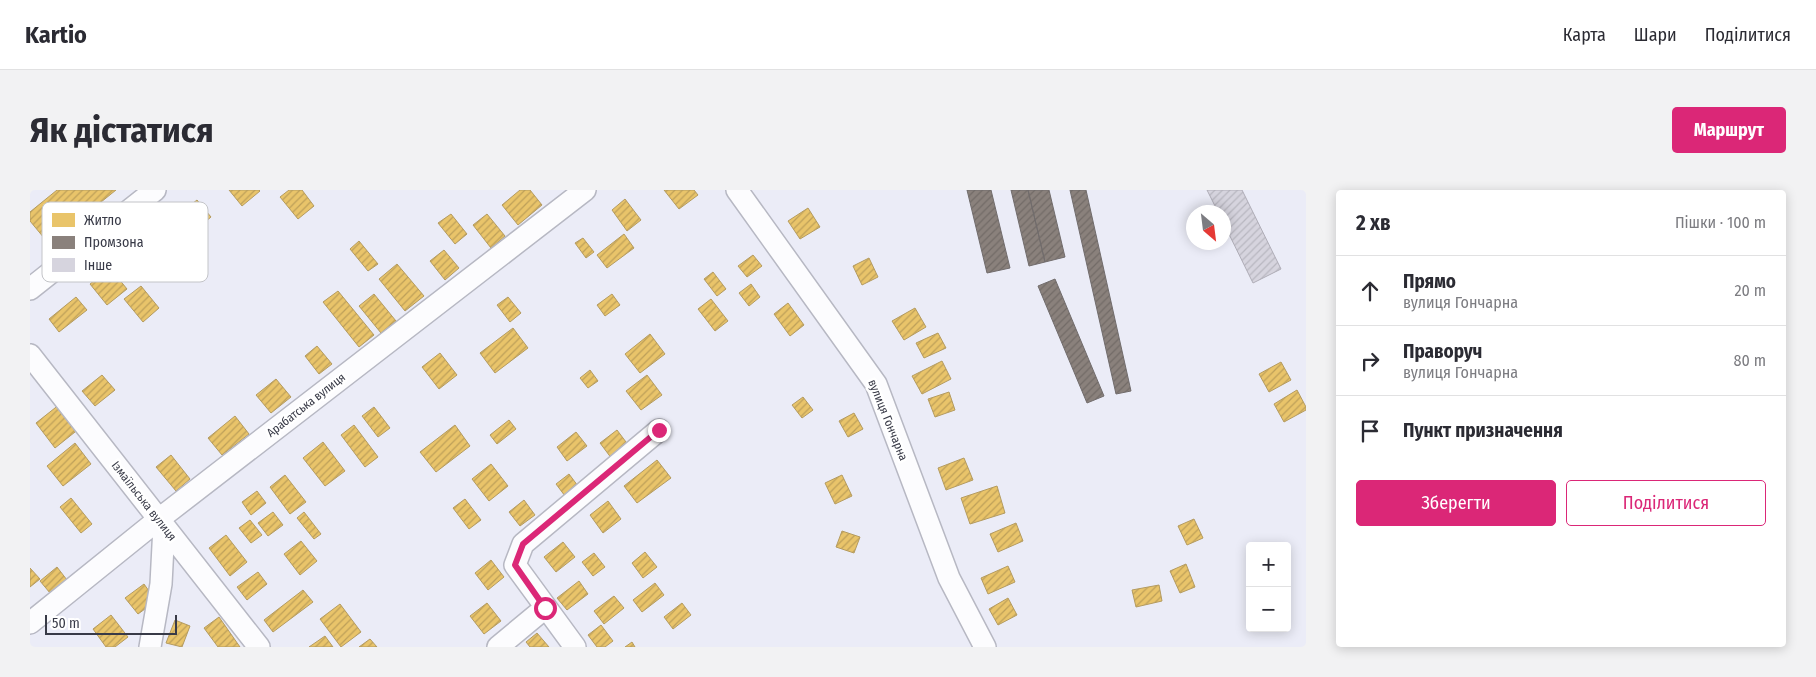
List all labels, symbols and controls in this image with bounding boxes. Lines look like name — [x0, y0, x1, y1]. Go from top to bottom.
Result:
text: Kartio — [25, 21, 87, 49]
text: Карта — [1563, 24, 1606, 46]
text: Шари — [1634, 24, 1677, 46]
text: Поділитися — [1705, 24, 1791, 46]
button: Маршрут — [1672, 107, 1786, 153]
text: Як дістатися — [30, 109, 214, 151]
legend — [42, 202, 208, 282]
north arrow — [1186, 205, 1231, 250]
text: 2 хв — [1356, 210, 1391, 236]
text: Житло — [84, 212, 122, 229]
text: Пішки · 100 m — [1675, 213, 1766, 232]
text: Промзона — [84, 234, 144, 251]
text: Інше — [84, 257, 112, 274]
text: Прямо — [1403, 270, 1456, 293]
icon: ahead — [1356, 277, 1384, 305]
text: 20 m — [1735, 281, 1766, 300]
text: вулиця Гончарна — [1403, 293, 1518, 312]
text: Праворуч — [1403, 340, 1482, 363]
icon: right — [1356, 347, 1384, 375]
text: 80 m — [1734, 351, 1766, 370]
text: вулиця Гончарна — [1403, 363, 1518, 382]
street label: Арабатська вулиця — [264, 370, 348, 440]
street label: вулиця Гончарна — [865, 377, 911, 463]
icon: arrive — [1356, 417, 1384, 445]
route end — [648, 419, 671, 442]
text: Пункт призначення — [1403, 419, 1563, 442]
street label: Ізмаїльська вулиця — [109, 458, 179, 544]
button: Зберегти — [1356, 480, 1556, 526]
button: Поділитися — [1566, 480, 1766, 526]
map controls — [1246, 542, 1291, 632]
button: + — [1246, 542, 1291, 587]
button: − — [1246, 587, 1291, 632]
route start — [534, 597, 557, 620]
scale bar — [45, 612, 178, 635]
text: 50 m — [52, 615, 80, 632]

